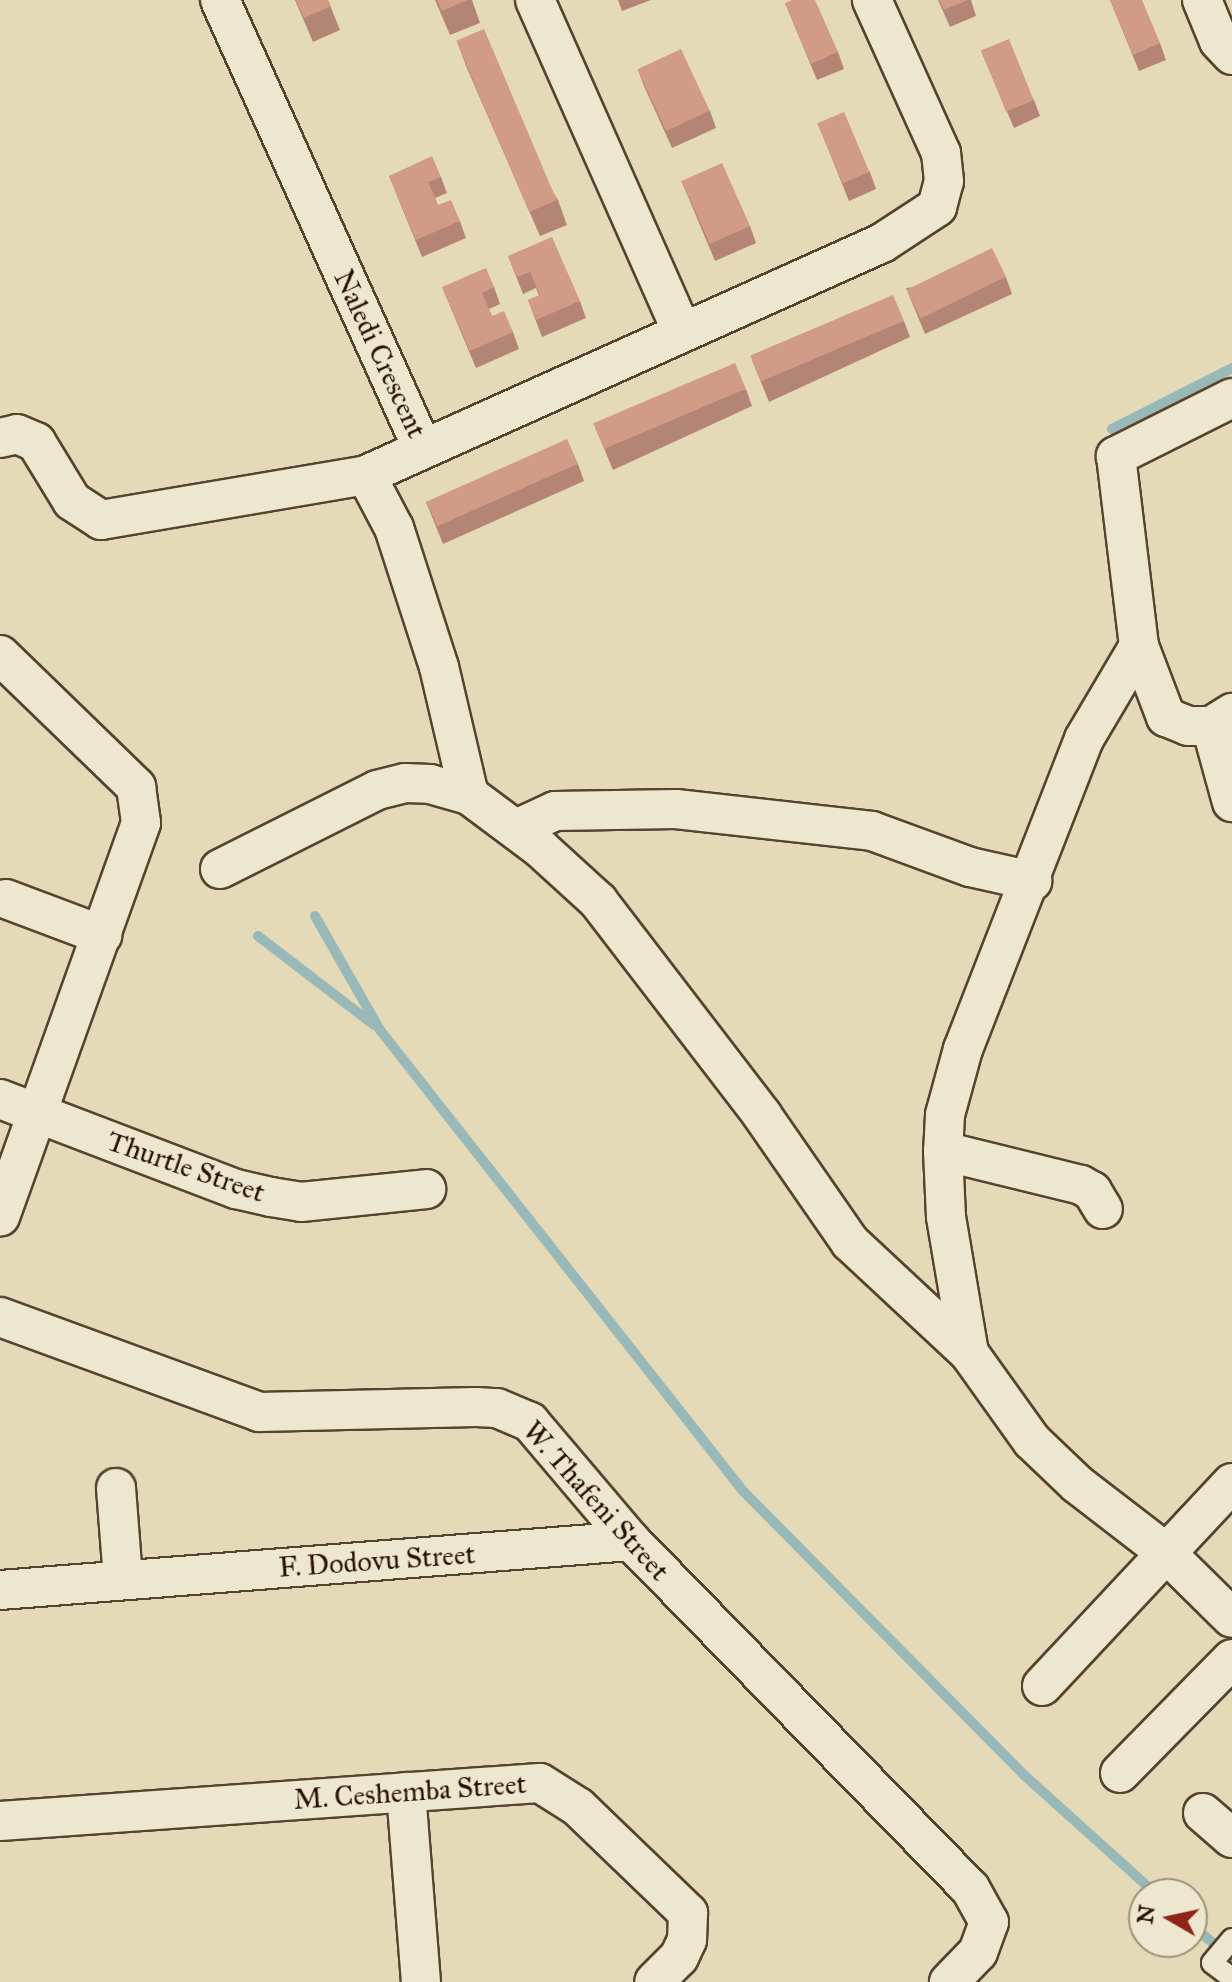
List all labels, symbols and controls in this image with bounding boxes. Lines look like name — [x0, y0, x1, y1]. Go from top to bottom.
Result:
street label: Naledi Crescent — [326, 265, 434, 443]
street label: Thurtle Street — [103, 1124, 269, 1210]
street label: W. Thafeni Street — [516, 1414, 676, 1588]
street label: F. Dodovu Street — [278, 1537, 476, 1585]
street label: M. Ceshemba Street — [293, 1767, 527, 1817]
north arrow — [1128, 1878, 1208, 1958]
text: N — [1131, 1903, 1161, 1926]

